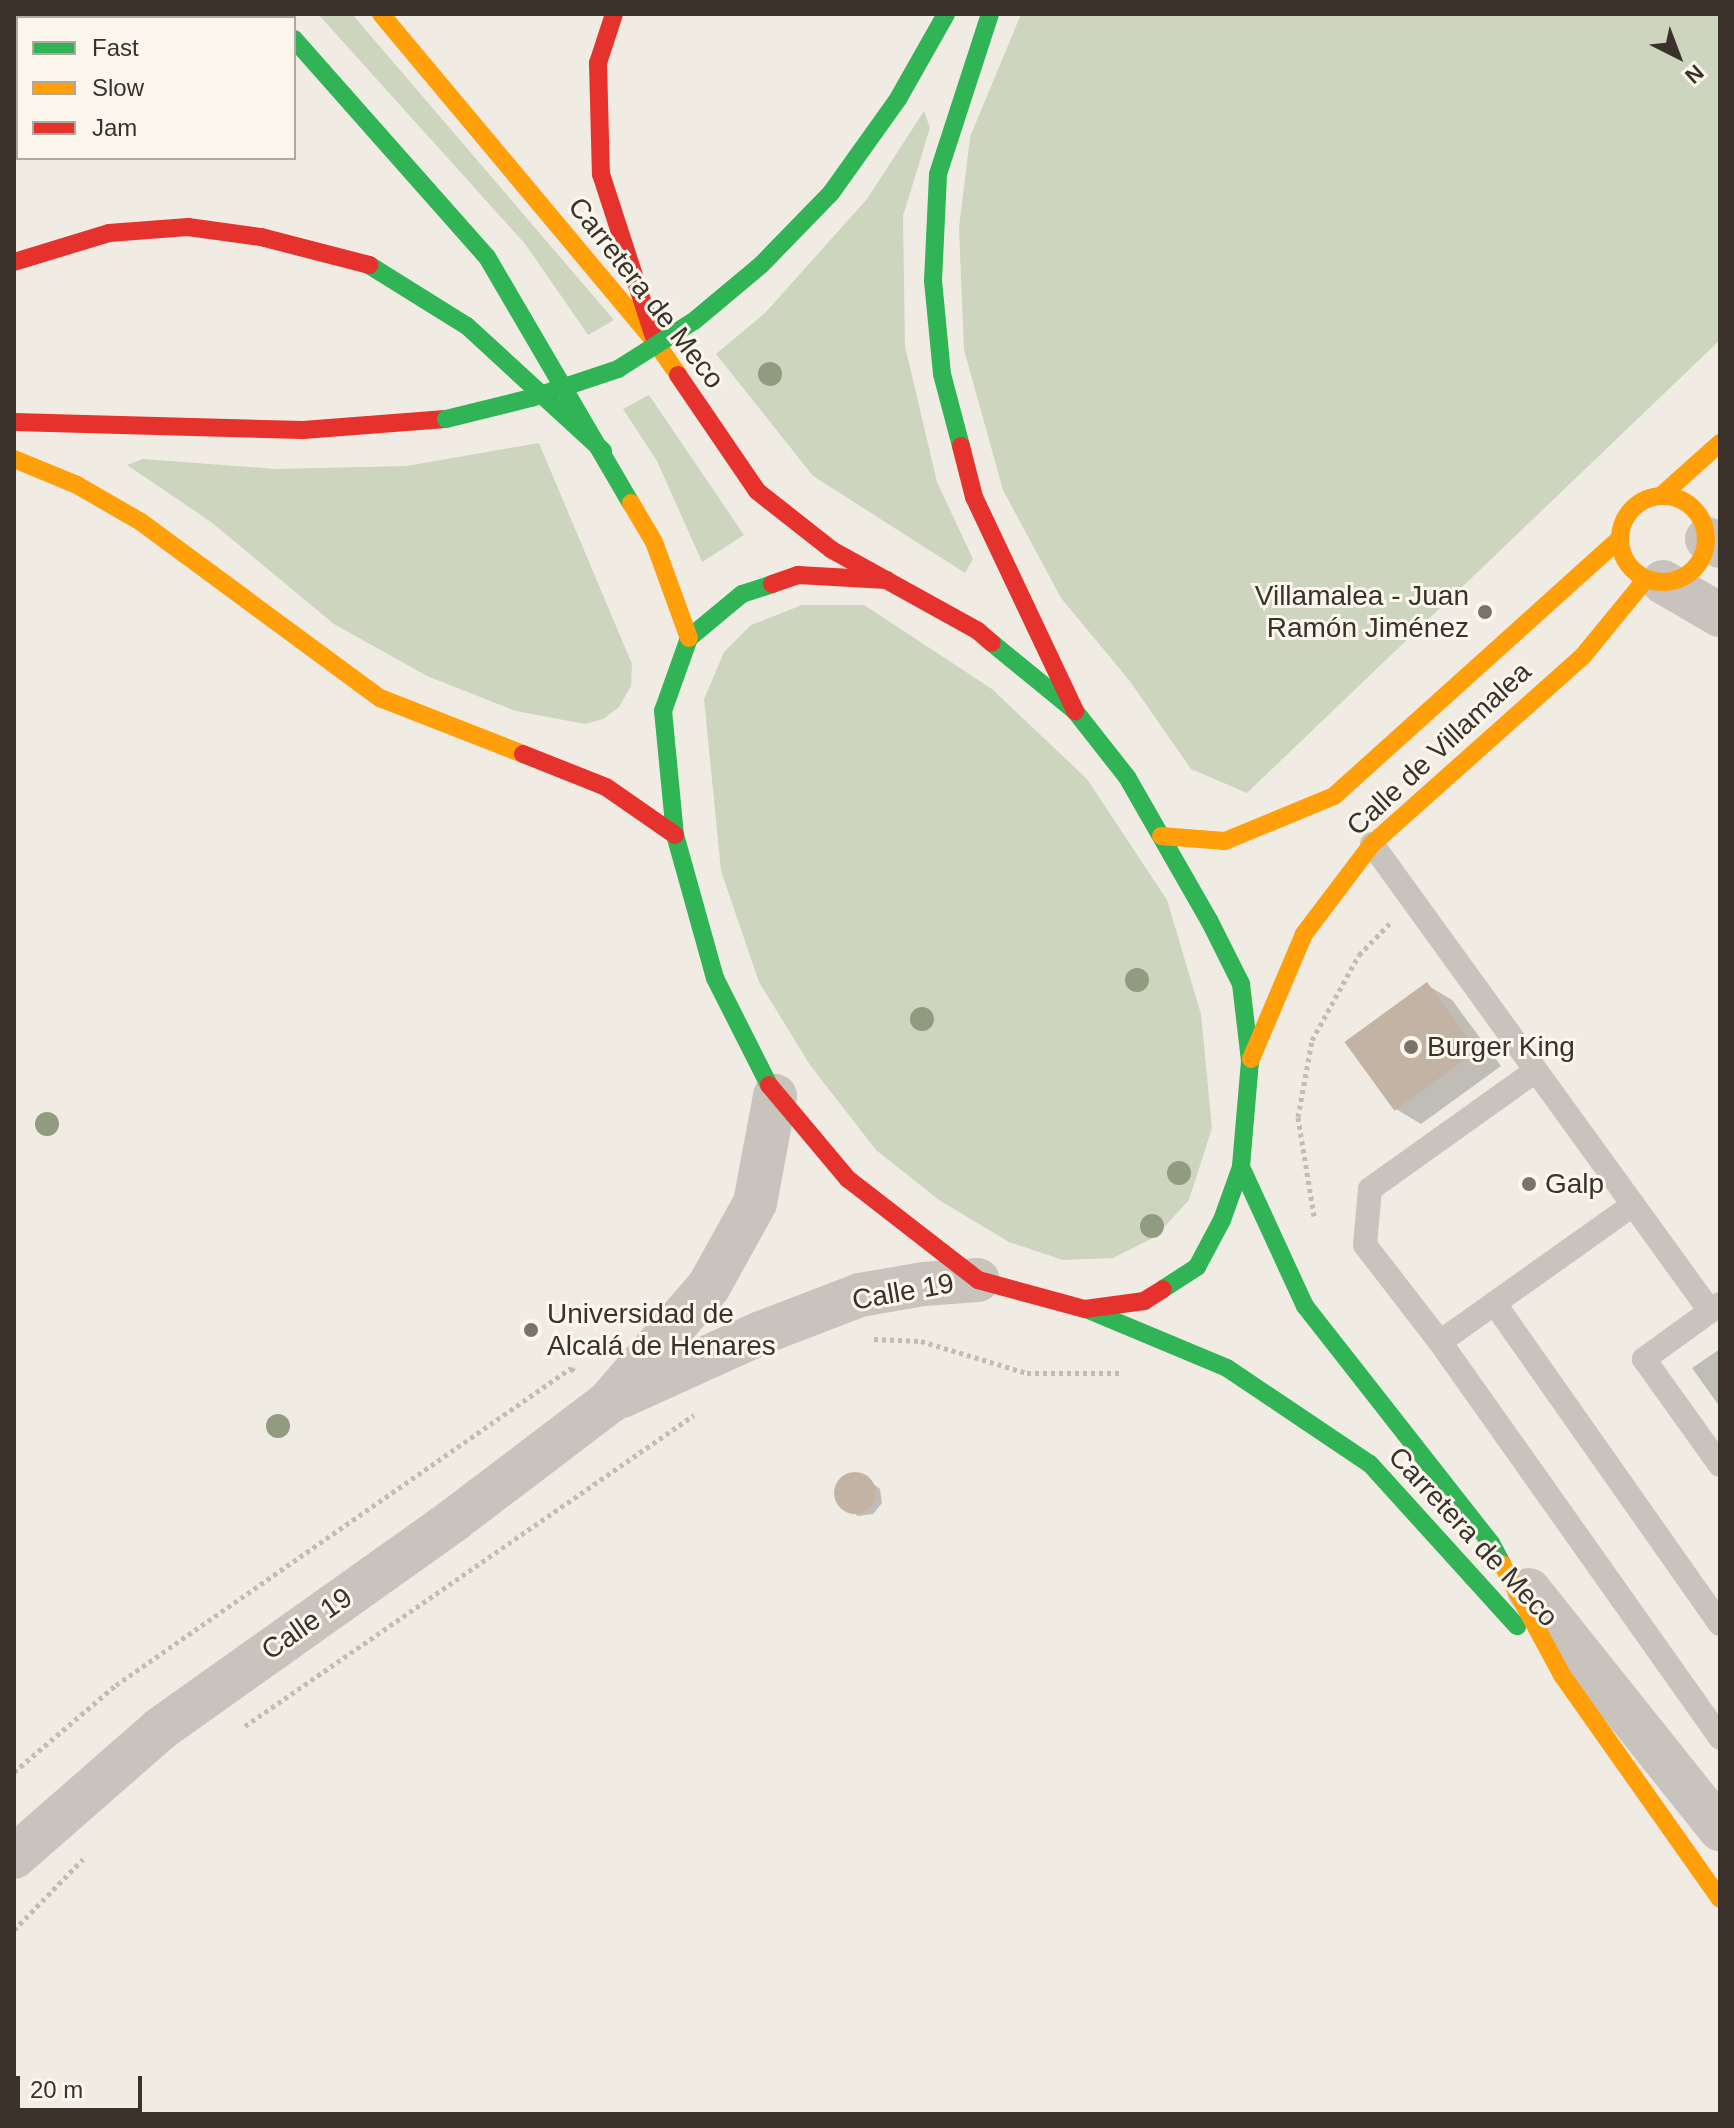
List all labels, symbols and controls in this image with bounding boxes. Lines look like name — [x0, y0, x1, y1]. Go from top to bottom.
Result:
legend — [16, 16, 296, 160]
north arrow — [1638, 16, 1718, 96]
text: Fast — [92, 34, 139, 61]
text: N — [1680, 60, 1709, 89]
text: Slow — [92, 74, 144, 101]
text: Jam — [92, 114, 137, 141]
street label: Carretera de Meco — [561, 191, 731, 395]
place label: Villamalea - Juan Ramón Jiménez — [1255, 579, 1469, 645]
marker: Villamalea - Juan Ramón Jiménez — [1476, 603, 1494, 621]
street label: Calle de Villamalea — [1340, 655, 1538, 843]
place label: Burger King — [1427, 1030, 1575, 1064]
marker: Burger King — [1402, 1038, 1420, 1056]
place label: Galp — [1545, 1167, 1604, 1201]
marker: Galp — [1520, 1175, 1538, 1193]
street label: Calle 19 — [849, 1267, 957, 1317]
place label: Universidad de Alcalá de Henares — [547, 1297, 776, 1363]
marker: Universidad de Alcalá de Henares — [522, 1321, 540, 1339]
street label: Carretera de Meco — [1381, 1440, 1565, 1634]
street label: Calle 19 — [255, 1581, 359, 1667]
scale bar — [20, 2060, 146, 2110]
text: 20 m — [30, 2076, 83, 2103]

